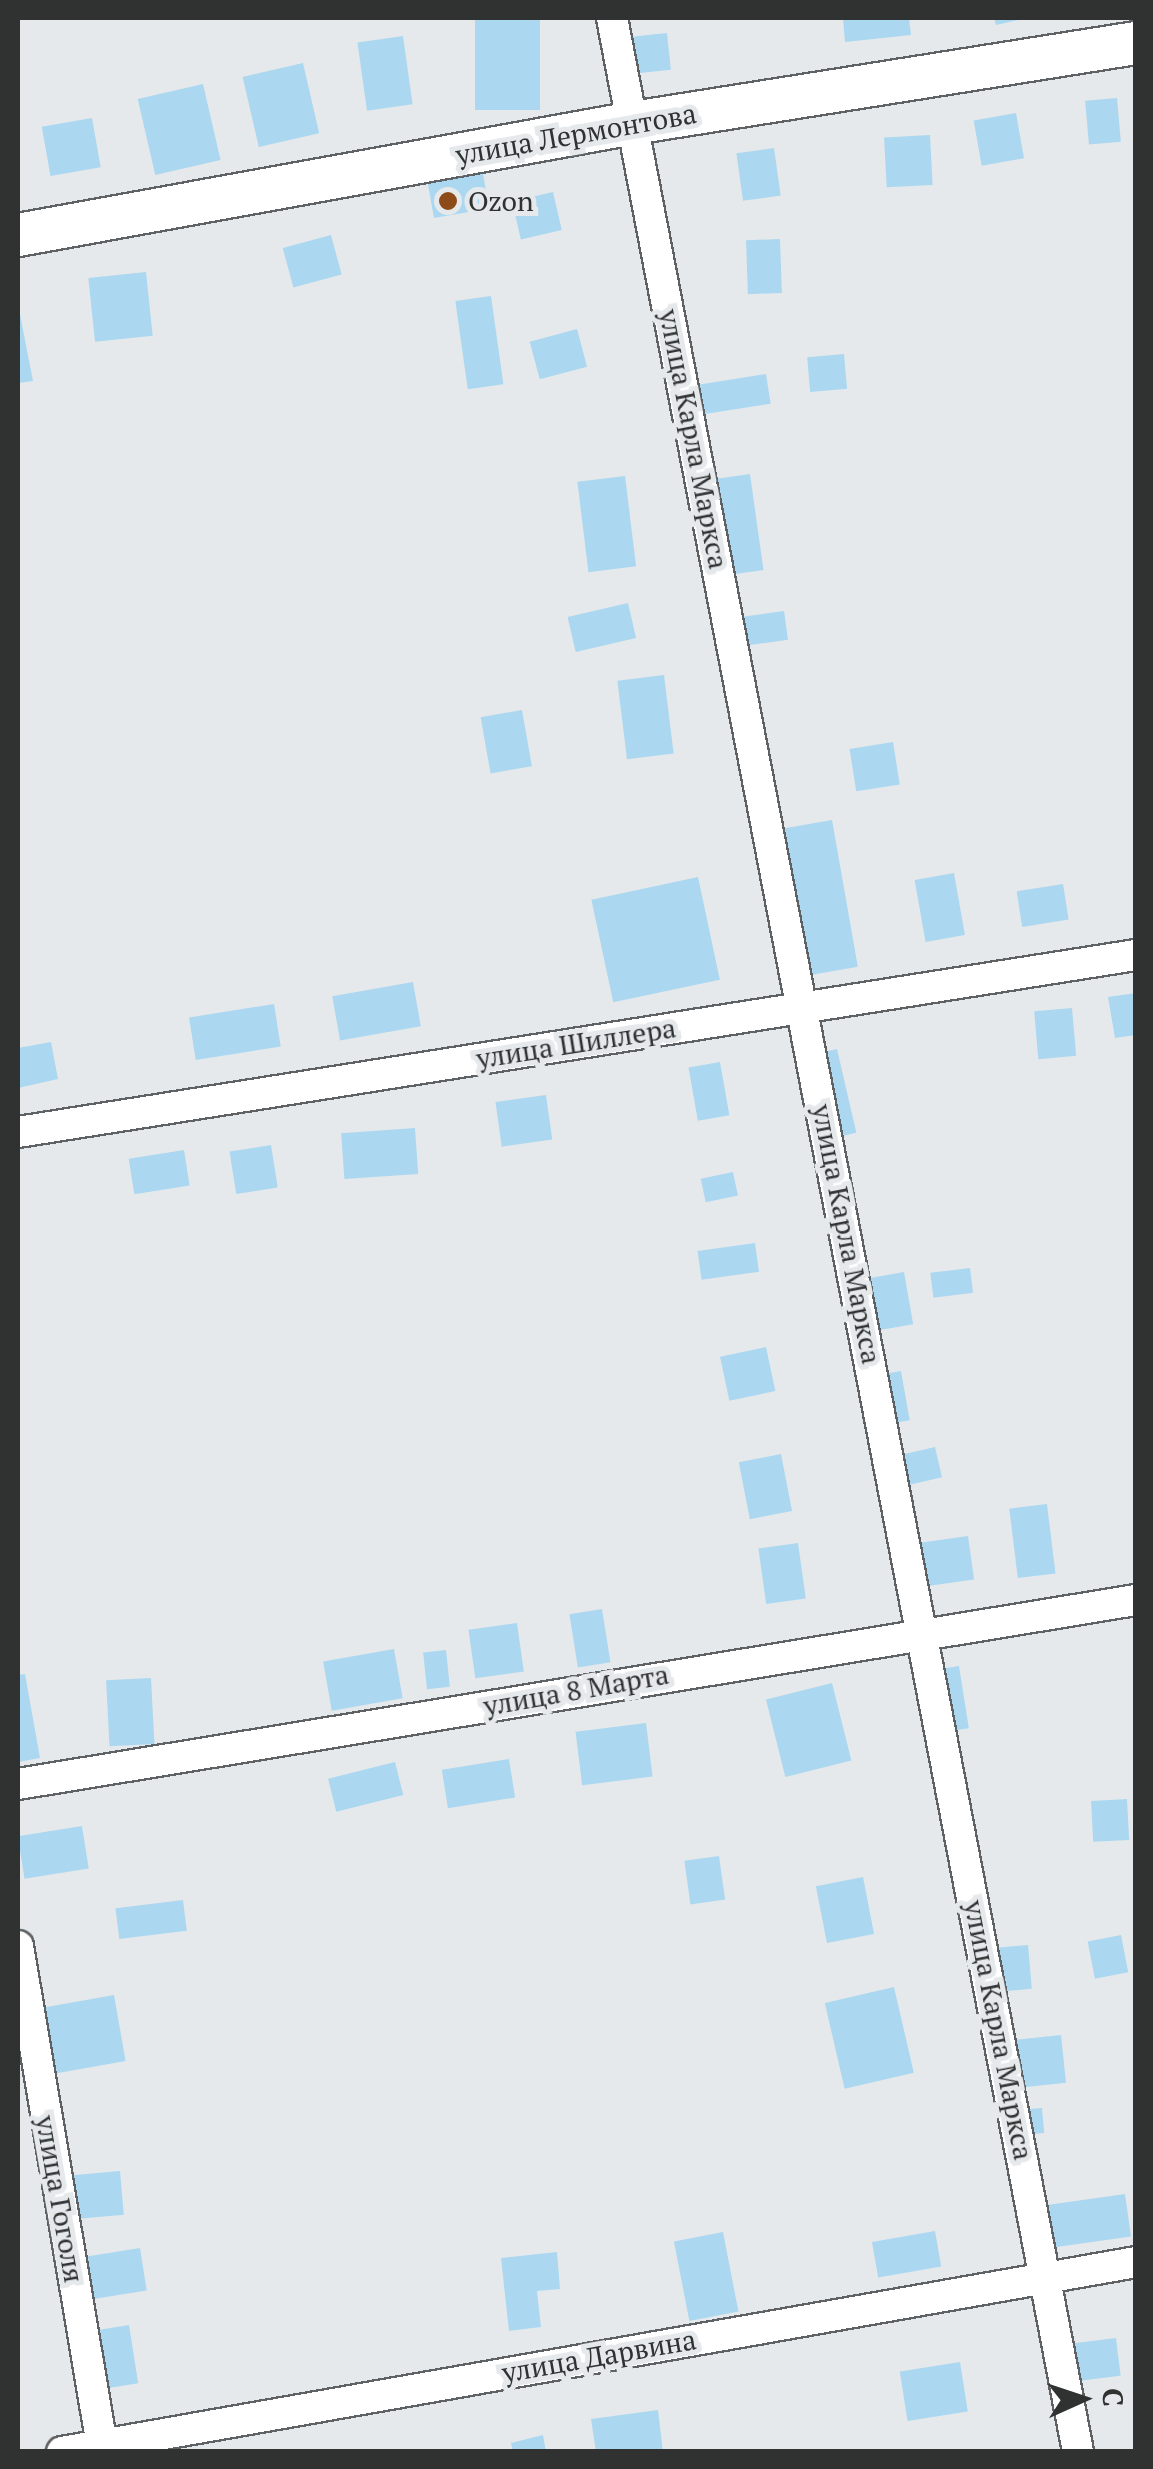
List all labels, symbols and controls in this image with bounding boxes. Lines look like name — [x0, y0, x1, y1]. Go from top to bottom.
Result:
street label: улица Лермонтова — [453, 96, 699, 172]
place label: Ozon — [468, 184, 534, 218]
marker: Ozon — [437, 190, 459, 212]
street label: улица Карла Маркса — [652, 306, 736, 572]
street label: улица Шиллера — [474, 1011, 678, 1075]
street label: улица Карла Маркса — [805, 1101, 889, 1367]
street label: улица 8 Марта — [481, 1657, 671, 1723]
street label: улица Карла Маркса — [957, 1897, 1041, 2163]
street label: улица Гоголя — [29, 2113, 91, 2285]
street label: улица Дарвина — [499, 2322, 699, 2390]
north arrow — [1033, 2349, 1133, 2449]
text: С — [1095, 2387, 1132, 2407]

